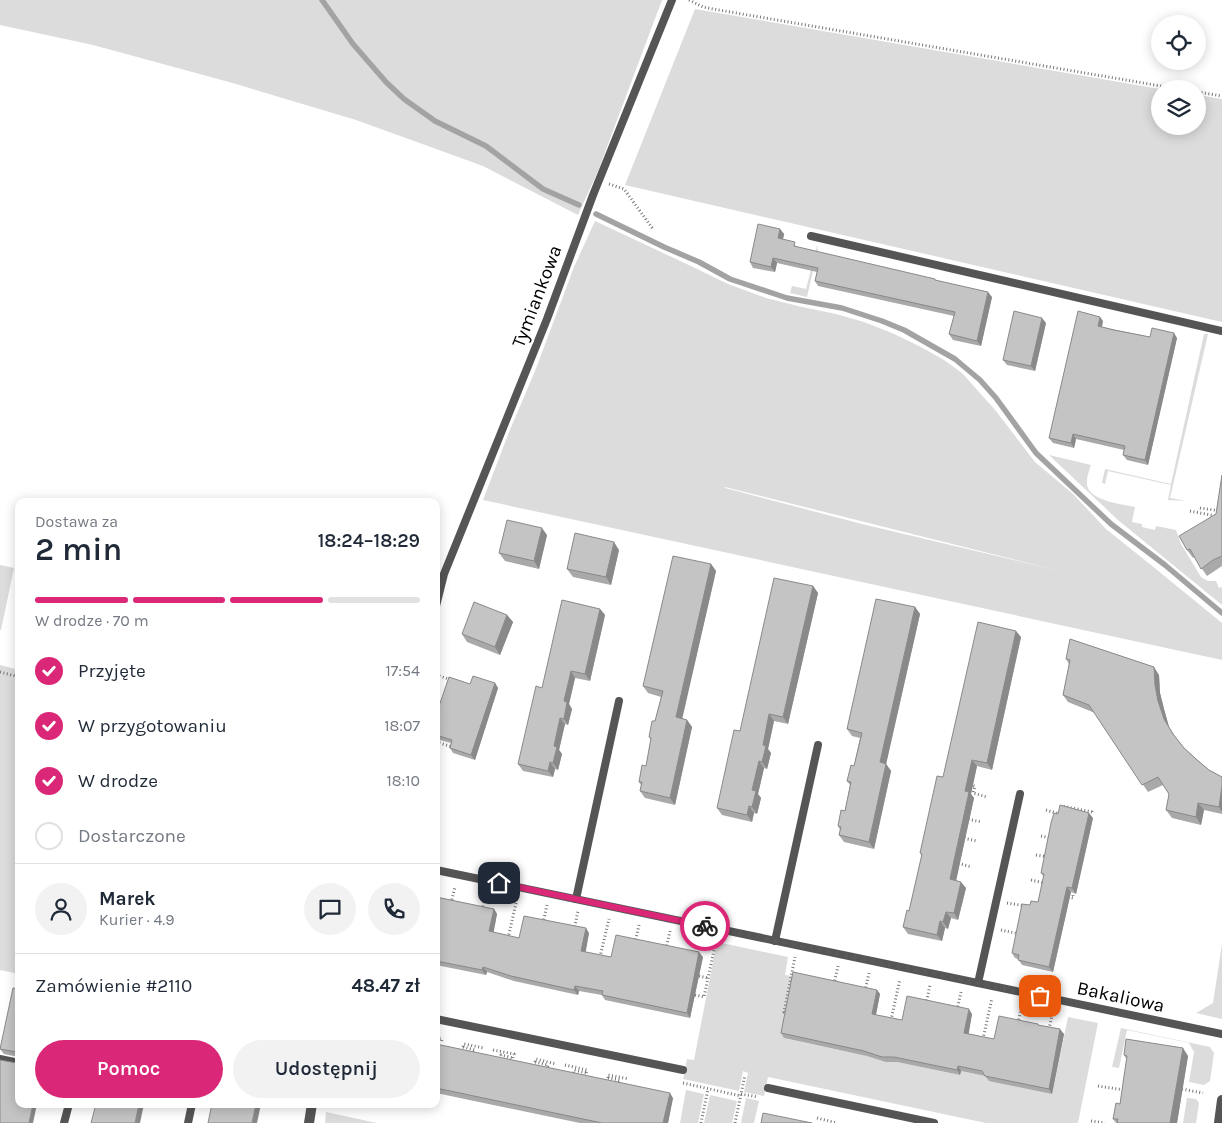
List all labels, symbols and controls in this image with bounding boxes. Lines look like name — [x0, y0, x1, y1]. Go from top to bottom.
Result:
map controls — [1151, 15, 1206, 135]
button: locate — [1151, 15, 1206, 70]
button: layers — [1151, 80, 1206, 135]
street label: Tymiankowa — [507, 242, 566, 351]
text: Dostawa za — [35, 512, 118, 531]
text: 18:24–18:29 — [318, 530, 420, 552]
text: 2 min — [35, 531, 122, 568]
text: W drodze · 70 m — [35, 611, 149, 630]
icon: check — [35, 657, 63, 685]
text: Przyjęte — [78, 660, 146, 682]
text: 17:54 — [386, 661, 420, 680]
icon: check — [35, 712, 63, 740]
text: W przygotowaniu — [78, 715, 227, 737]
text: 18:07 — [384, 716, 420, 735]
icon: check — [35, 767, 63, 795]
text: W drodze — [78, 770, 158, 792]
text: 18:10 — [386, 771, 420, 790]
text: Dostarczone — [78, 825, 186, 847]
pin — [478, 862, 520, 904]
icon: home — [485, 869, 513, 897]
button: person — [35, 883, 87, 935]
button: chat — [304, 883, 356, 935]
button: phone — [368, 883, 420, 935]
text: Marek — [99, 888, 156, 910]
courier — [680, 901, 730, 951]
text: Kurier · 4.9 — [99, 910, 175, 929]
icon: bike — [691, 912, 719, 940]
text: Zamówienie #2110 — [35, 975, 192, 997]
text: 48.47 zł — [352, 975, 420, 997]
pin — [1019, 975, 1061, 1017]
street label: Bakaliowa — [1075, 977, 1167, 1017]
icon: bag — [1026, 982, 1054, 1010]
button: Pomoc — [35, 1040, 223, 1098]
button: Udostępnij — [233, 1040, 420, 1098]

